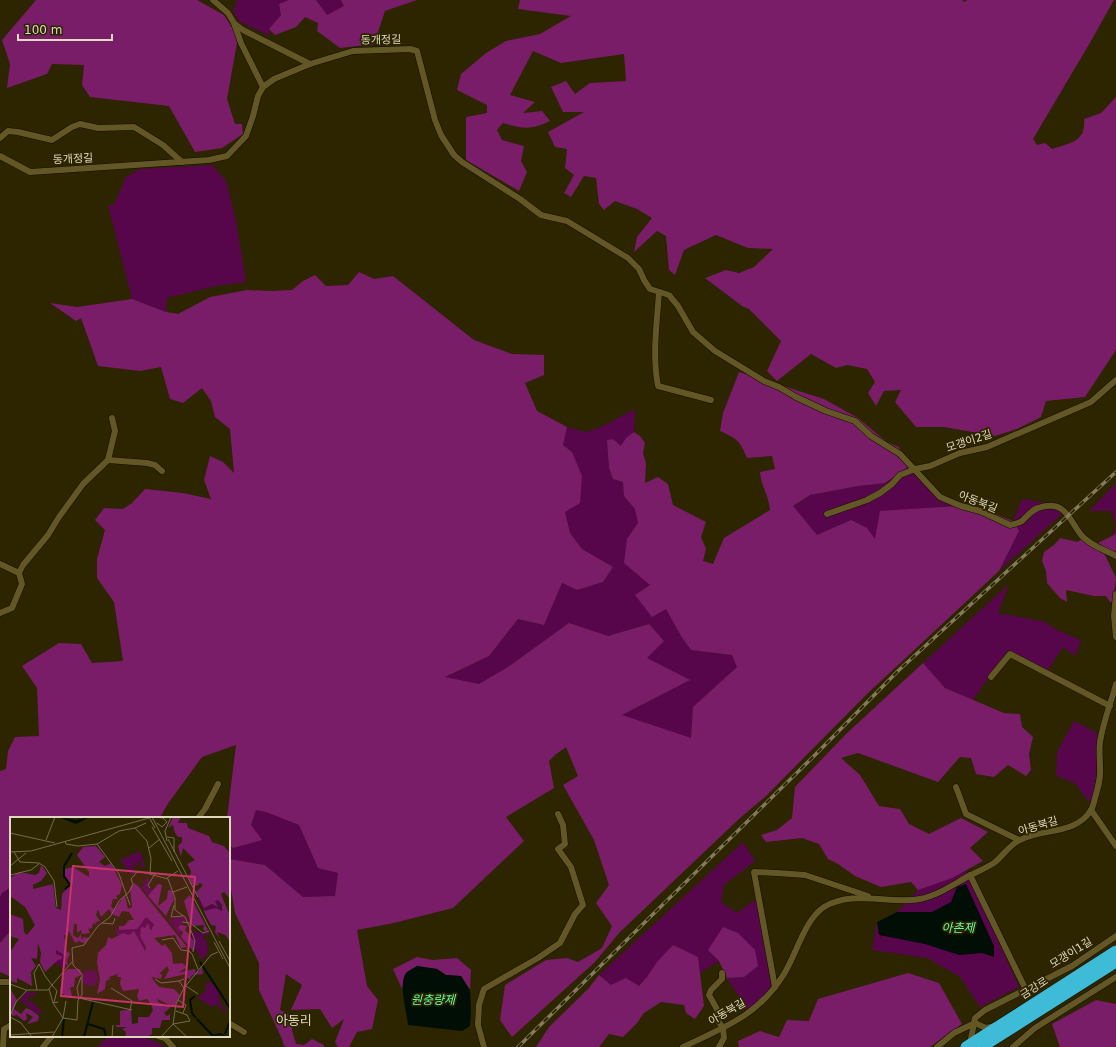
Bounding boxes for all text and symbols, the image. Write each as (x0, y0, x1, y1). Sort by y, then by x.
scale bar (18, 16, 112, 42)
text: 100 m (24, 23, 62, 37)
street label: 동개정길 (361, 33, 401, 47)
street label: 동개정길 (52, 151, 94, 167)
street label: 모갱이2길 (944, 427, 994, 455)
street label: 아동북길 (957, 489, 999, 515)
street label: 아동북길 (1017, 814, 1059, 838)
inset map (10, 817, 230, 1037)
water label: 아촌제 (941, 921, 977, 935)
street label: 모갱이1길 (1047, 935, 1095, 971)
street label: 금강로 (1018, 974, 1050, 1002)
water label: 원충량제 (411, 993, 457, 1007)
street label: 아동북길 (706, 996, 748, 1028)
district label: 아동리 (276, 1013, 312, 1028)

